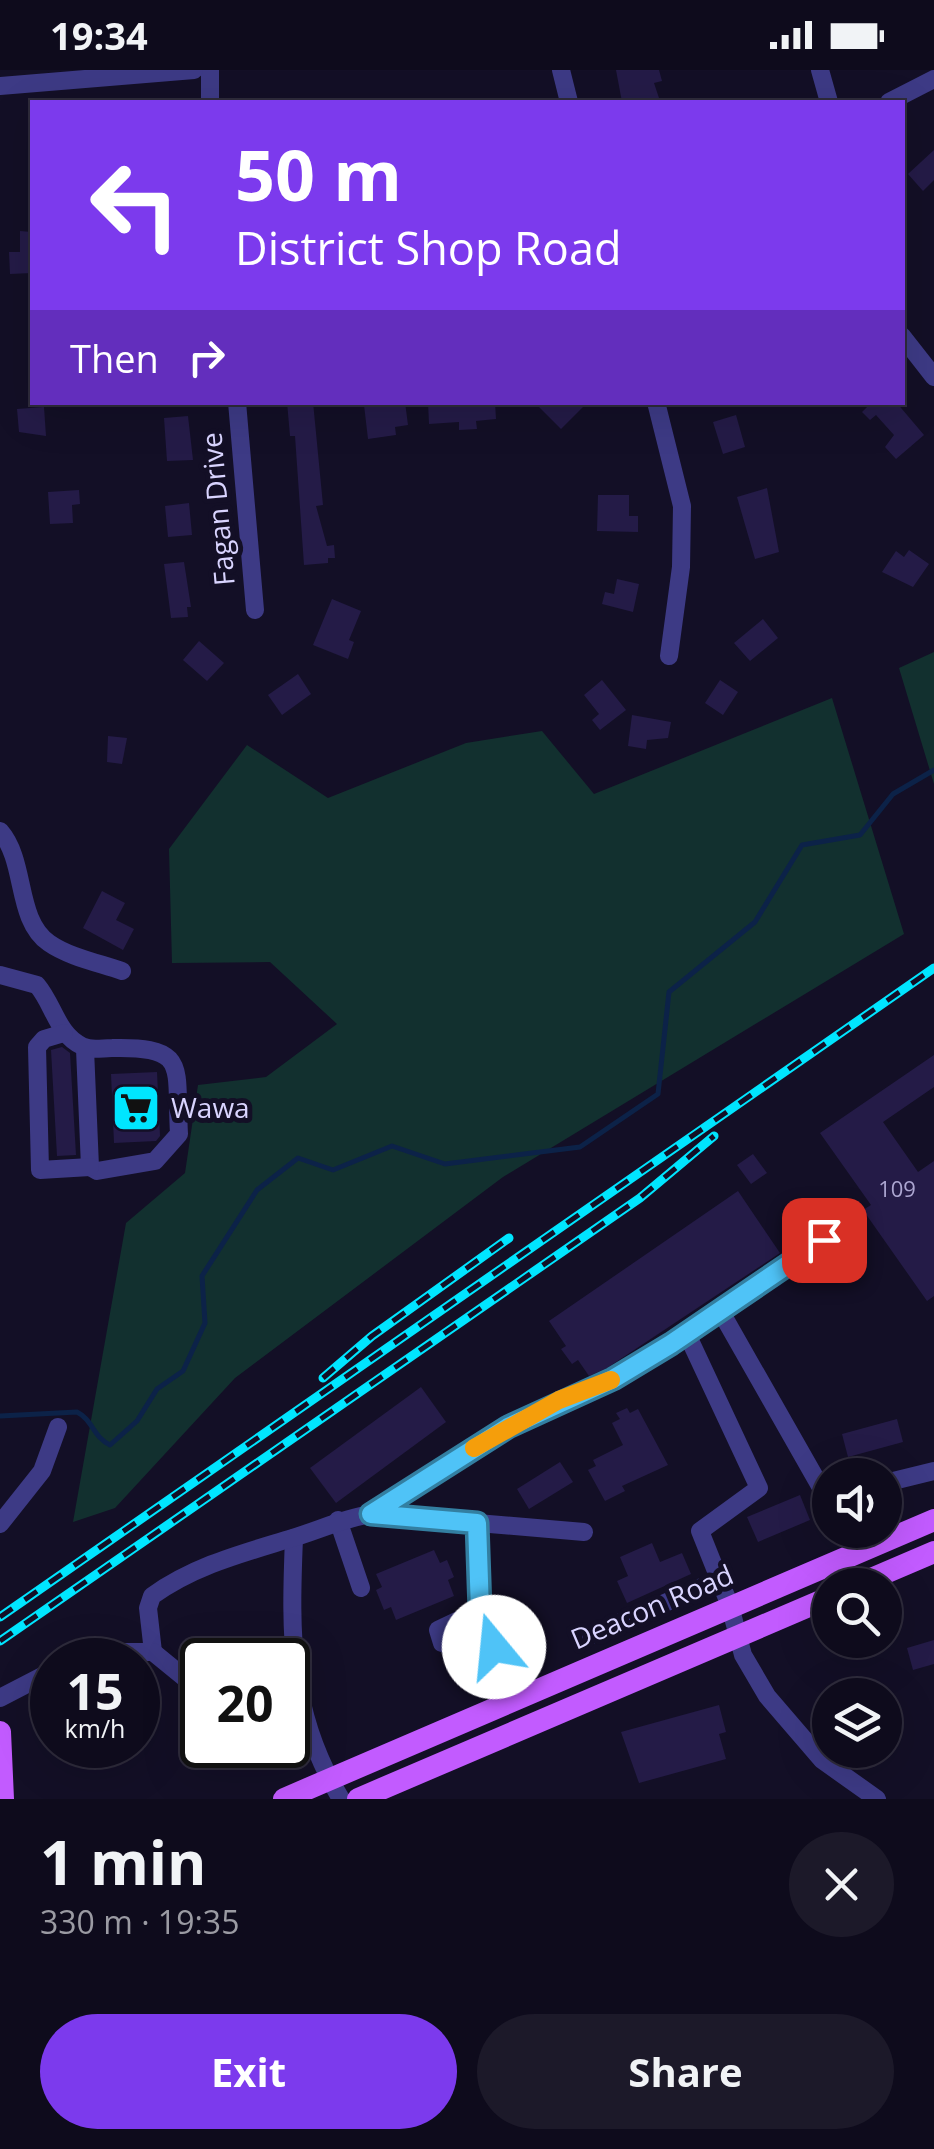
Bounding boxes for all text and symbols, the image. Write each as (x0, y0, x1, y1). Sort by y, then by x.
text: 19:34 (50, 9, 148, 61)
text: 50 m (235, 126, 402, 222)
icon: left (70, 140, 200, 270)
text: District Shop Road (235, 217, 621, 278)
icon: right (179, 330, 234, 385)
text: Then (70, 332, 159, 384)
street label: Fagan Drive (191, 431, 243, 587)
supermarket icon: Wawa (110, 1082, 162, 1134)
place label: Wawa (171, 1088, 250, 1126)
house number: 109 (878, 1173, 916, 1203)
pin (782, 1198, 867, 1283)
icon: arrive (797, 1213, 852, 1268)
map controls (812, 1458, 902, 1768)
button: sound (812, 1458, 902, 1548)
street label: Deacon Road (565, 1555, 739, 1657)
button: search (812, 1568, 902, 1658)
position arrow (442, 1595, 546, 1699)
speed limit sign: 20 (180, 1638, 310, 1768)
text: 15 (66, 1657, 124, 1725)
button: layers (812, 1678, 902, 1768)
text: km/h (65, 1711, 125, 1745)
text: 1 min (40, 1821, 207, 1903)
button: close (789, 1832, 894, 1937)
text: 330 m · 19:35 (40, 1900, 239, 1943)
button: Exit (40, 2014, 457, 2129)
button: Share (477, 2014, 894, 2129)

